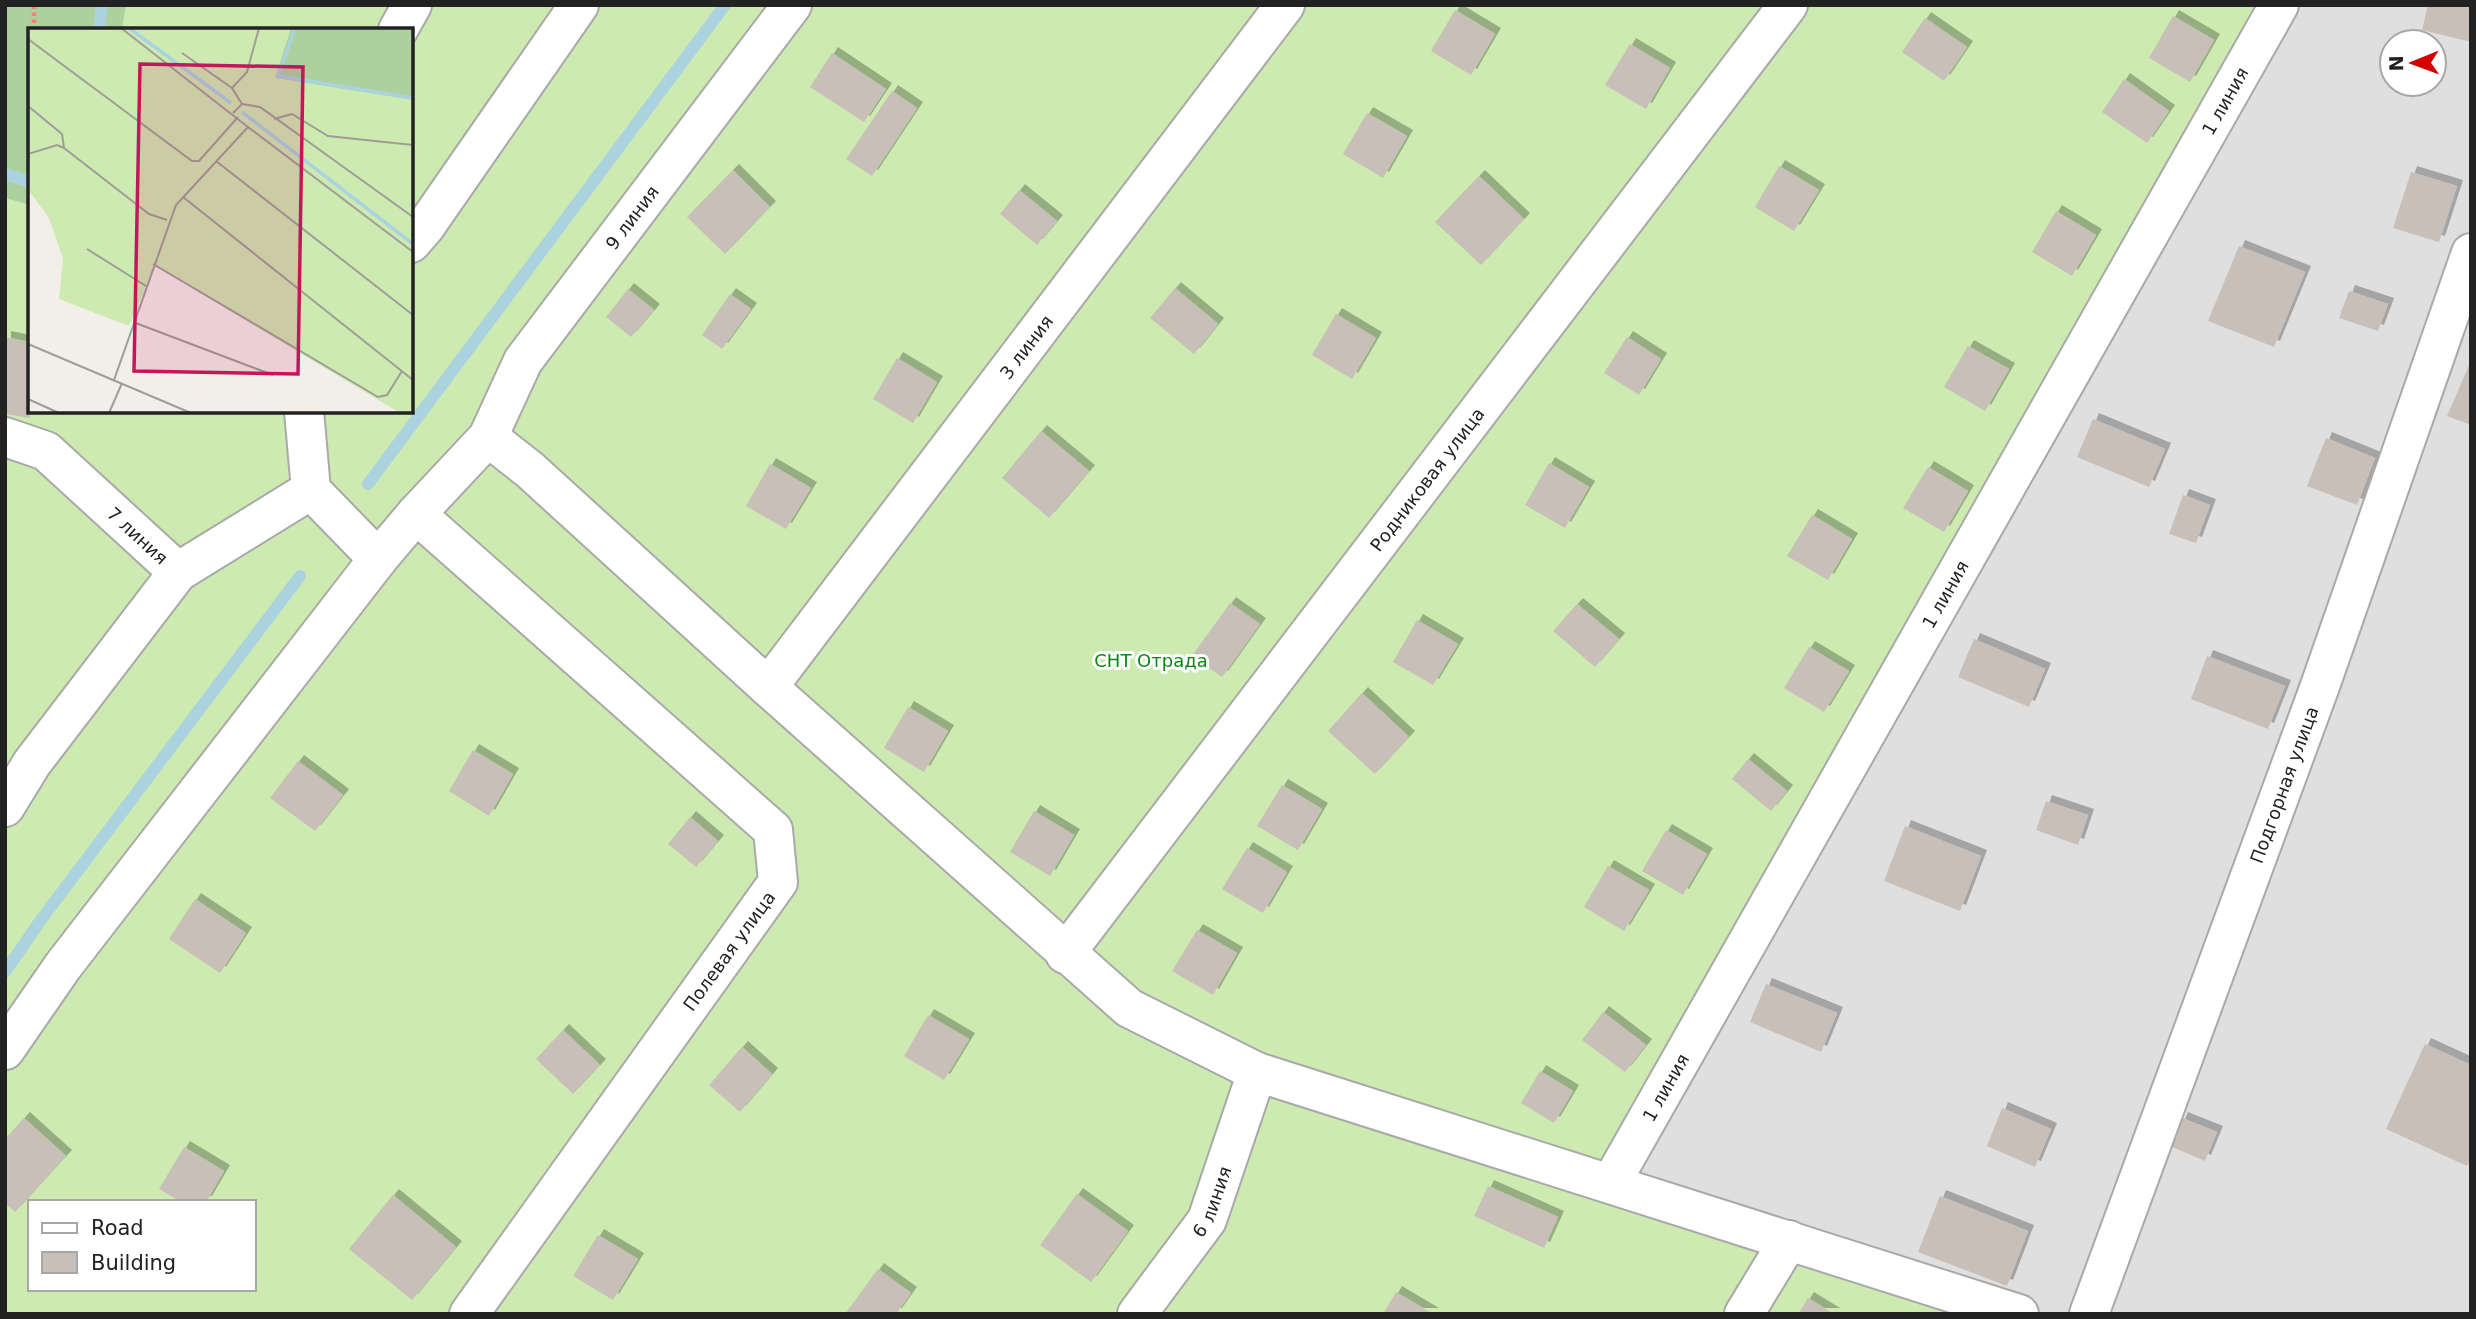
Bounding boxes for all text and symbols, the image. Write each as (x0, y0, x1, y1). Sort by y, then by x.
inset map (28, 28, 413, 413)
north arrow (2378, 28, 2448, 98)
text: N (2385, 55, 2407, 71)
street label: 1 линия (2197, 63, 2252, 139)
street label: 9 линия (601, 181, 663, 253)
street label: 3 линия (995, 311, 1057, 383)
street label: Родниковая улица (1365, 403, 1488, 555)
street label: 7 линия (103, 502, 173, 568)
street label: 1 линия (1917, 556, 1973, 632)
park label: СНТ Отрада (1094, 650, 1208, 671)
street label: Подгорная улица (2245, 703, 2322, 866)
street label: Полевая улица (679, 887, 779, 1015)
street label: 1 линия (1638, 1050, 1693, 1125)
street label: 6 линия (1187, 1163, 1235, 1241)
legend (28, 1200, 256, 1291)
text: Road (91, 1216, 144, 1240)
text: Building (91, 1251, 176, 1275)

